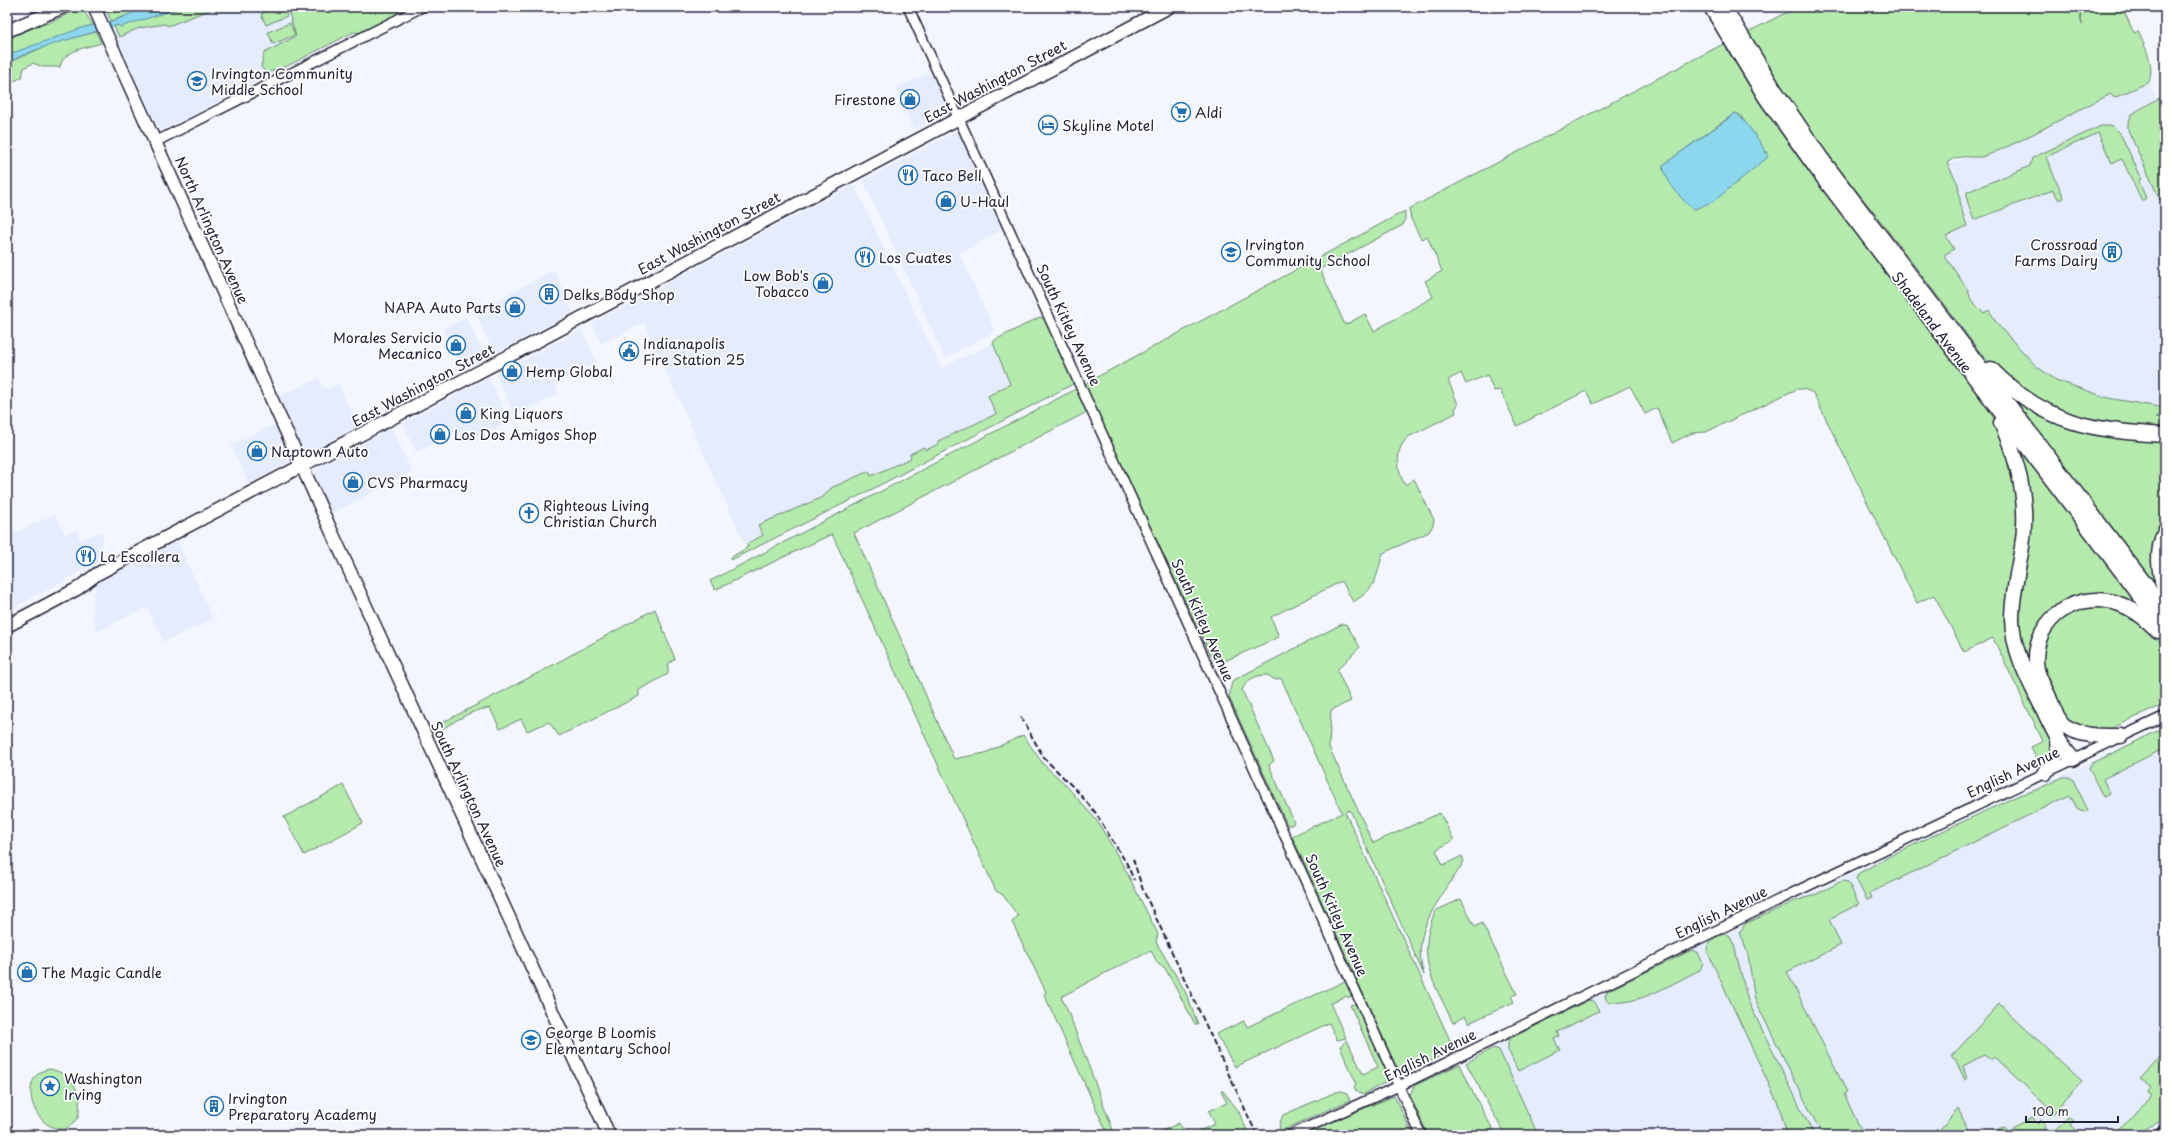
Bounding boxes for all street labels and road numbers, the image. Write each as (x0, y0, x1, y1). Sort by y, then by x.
street label: East Washington Street (920, 34, 1070, 128)
street label: North Arlington Avenue (170, 153, 254, 307)
street label: East Washington Street (634, 186, 784, 280)
street label: South Kitley Avenue (1032, 261, 1107, 390)
street label: Shadeland Avenue (1887, 267, 1977, 377)
street label: East Washington Street (348, 338, 498, 432)
street label: South Kitley Avenue (1166, 555, 1240, 685)
street label: South Arlington Avenue (426, 718, 512, 871)
street label: English Avenue (1963, 741, 2063, 803)
street label: South Kitley Avenue (1300, 850, 1374, 980)
street label: English Avenue (1671, 880, 1771, 943)
street label: English Avenue (1380, 1023, 1480, 1086)

